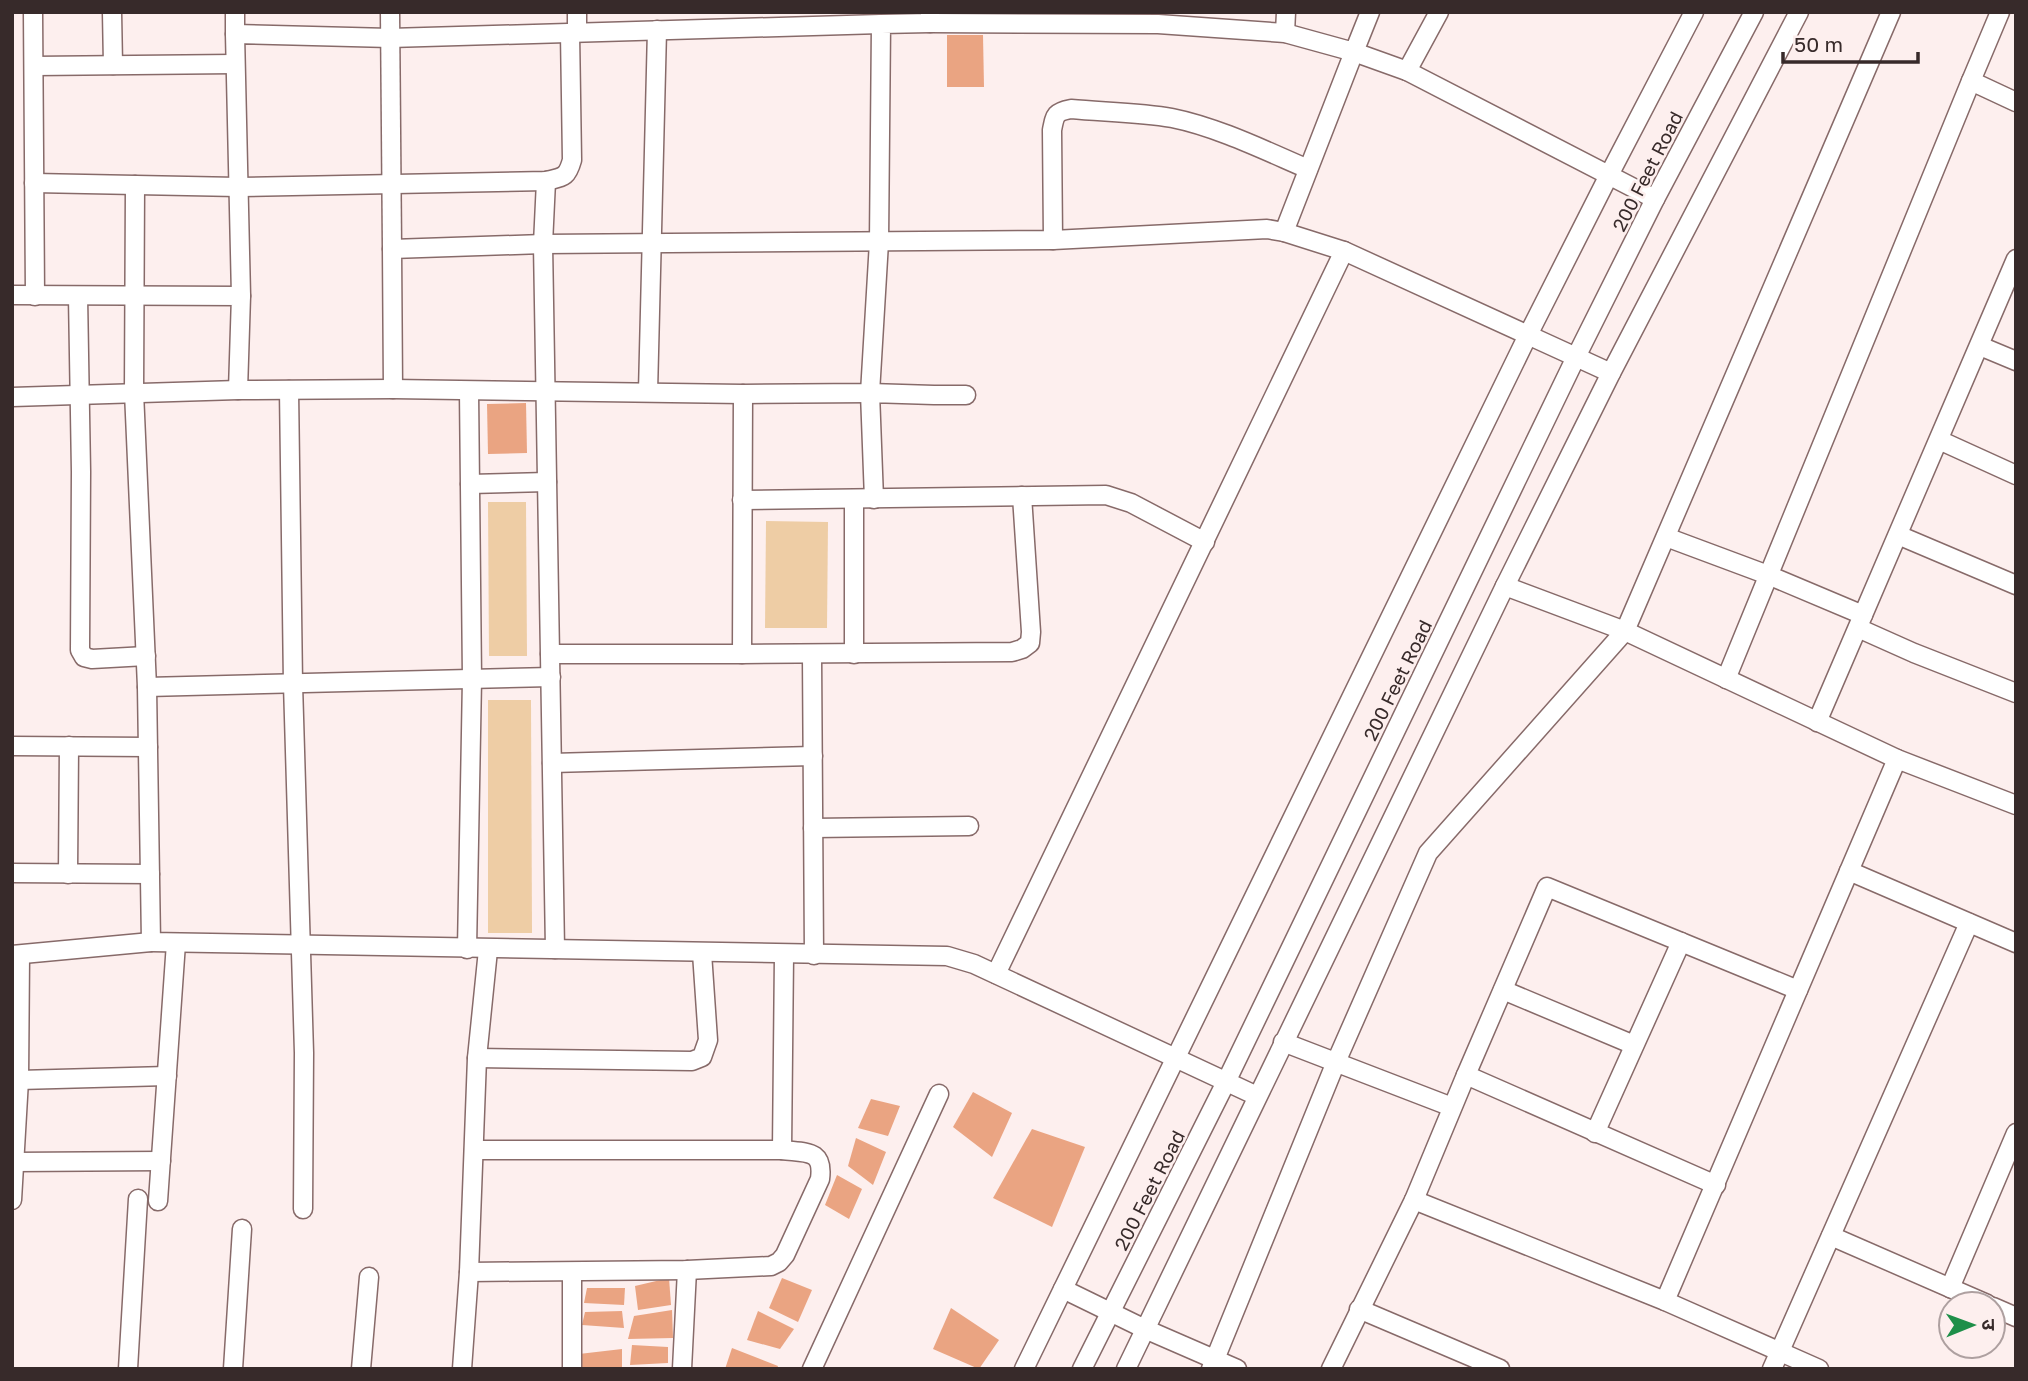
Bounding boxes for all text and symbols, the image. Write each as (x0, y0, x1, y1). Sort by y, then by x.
scale bar (1783, 21, 1918, 65)
text: 50 m (1794, 31, 1843, 57)
street label: 200 Feet Road (1607, 107, 1687, 235)
street label: 200 Feet Road (1358, 616, 1436, 744)
street label: 200 Feet Road (1109, 1126, 1189, 1254)
north arrow (1937, 1290, 2007, 1360)
text: उ (1978, 1319, 2001, 1331)

